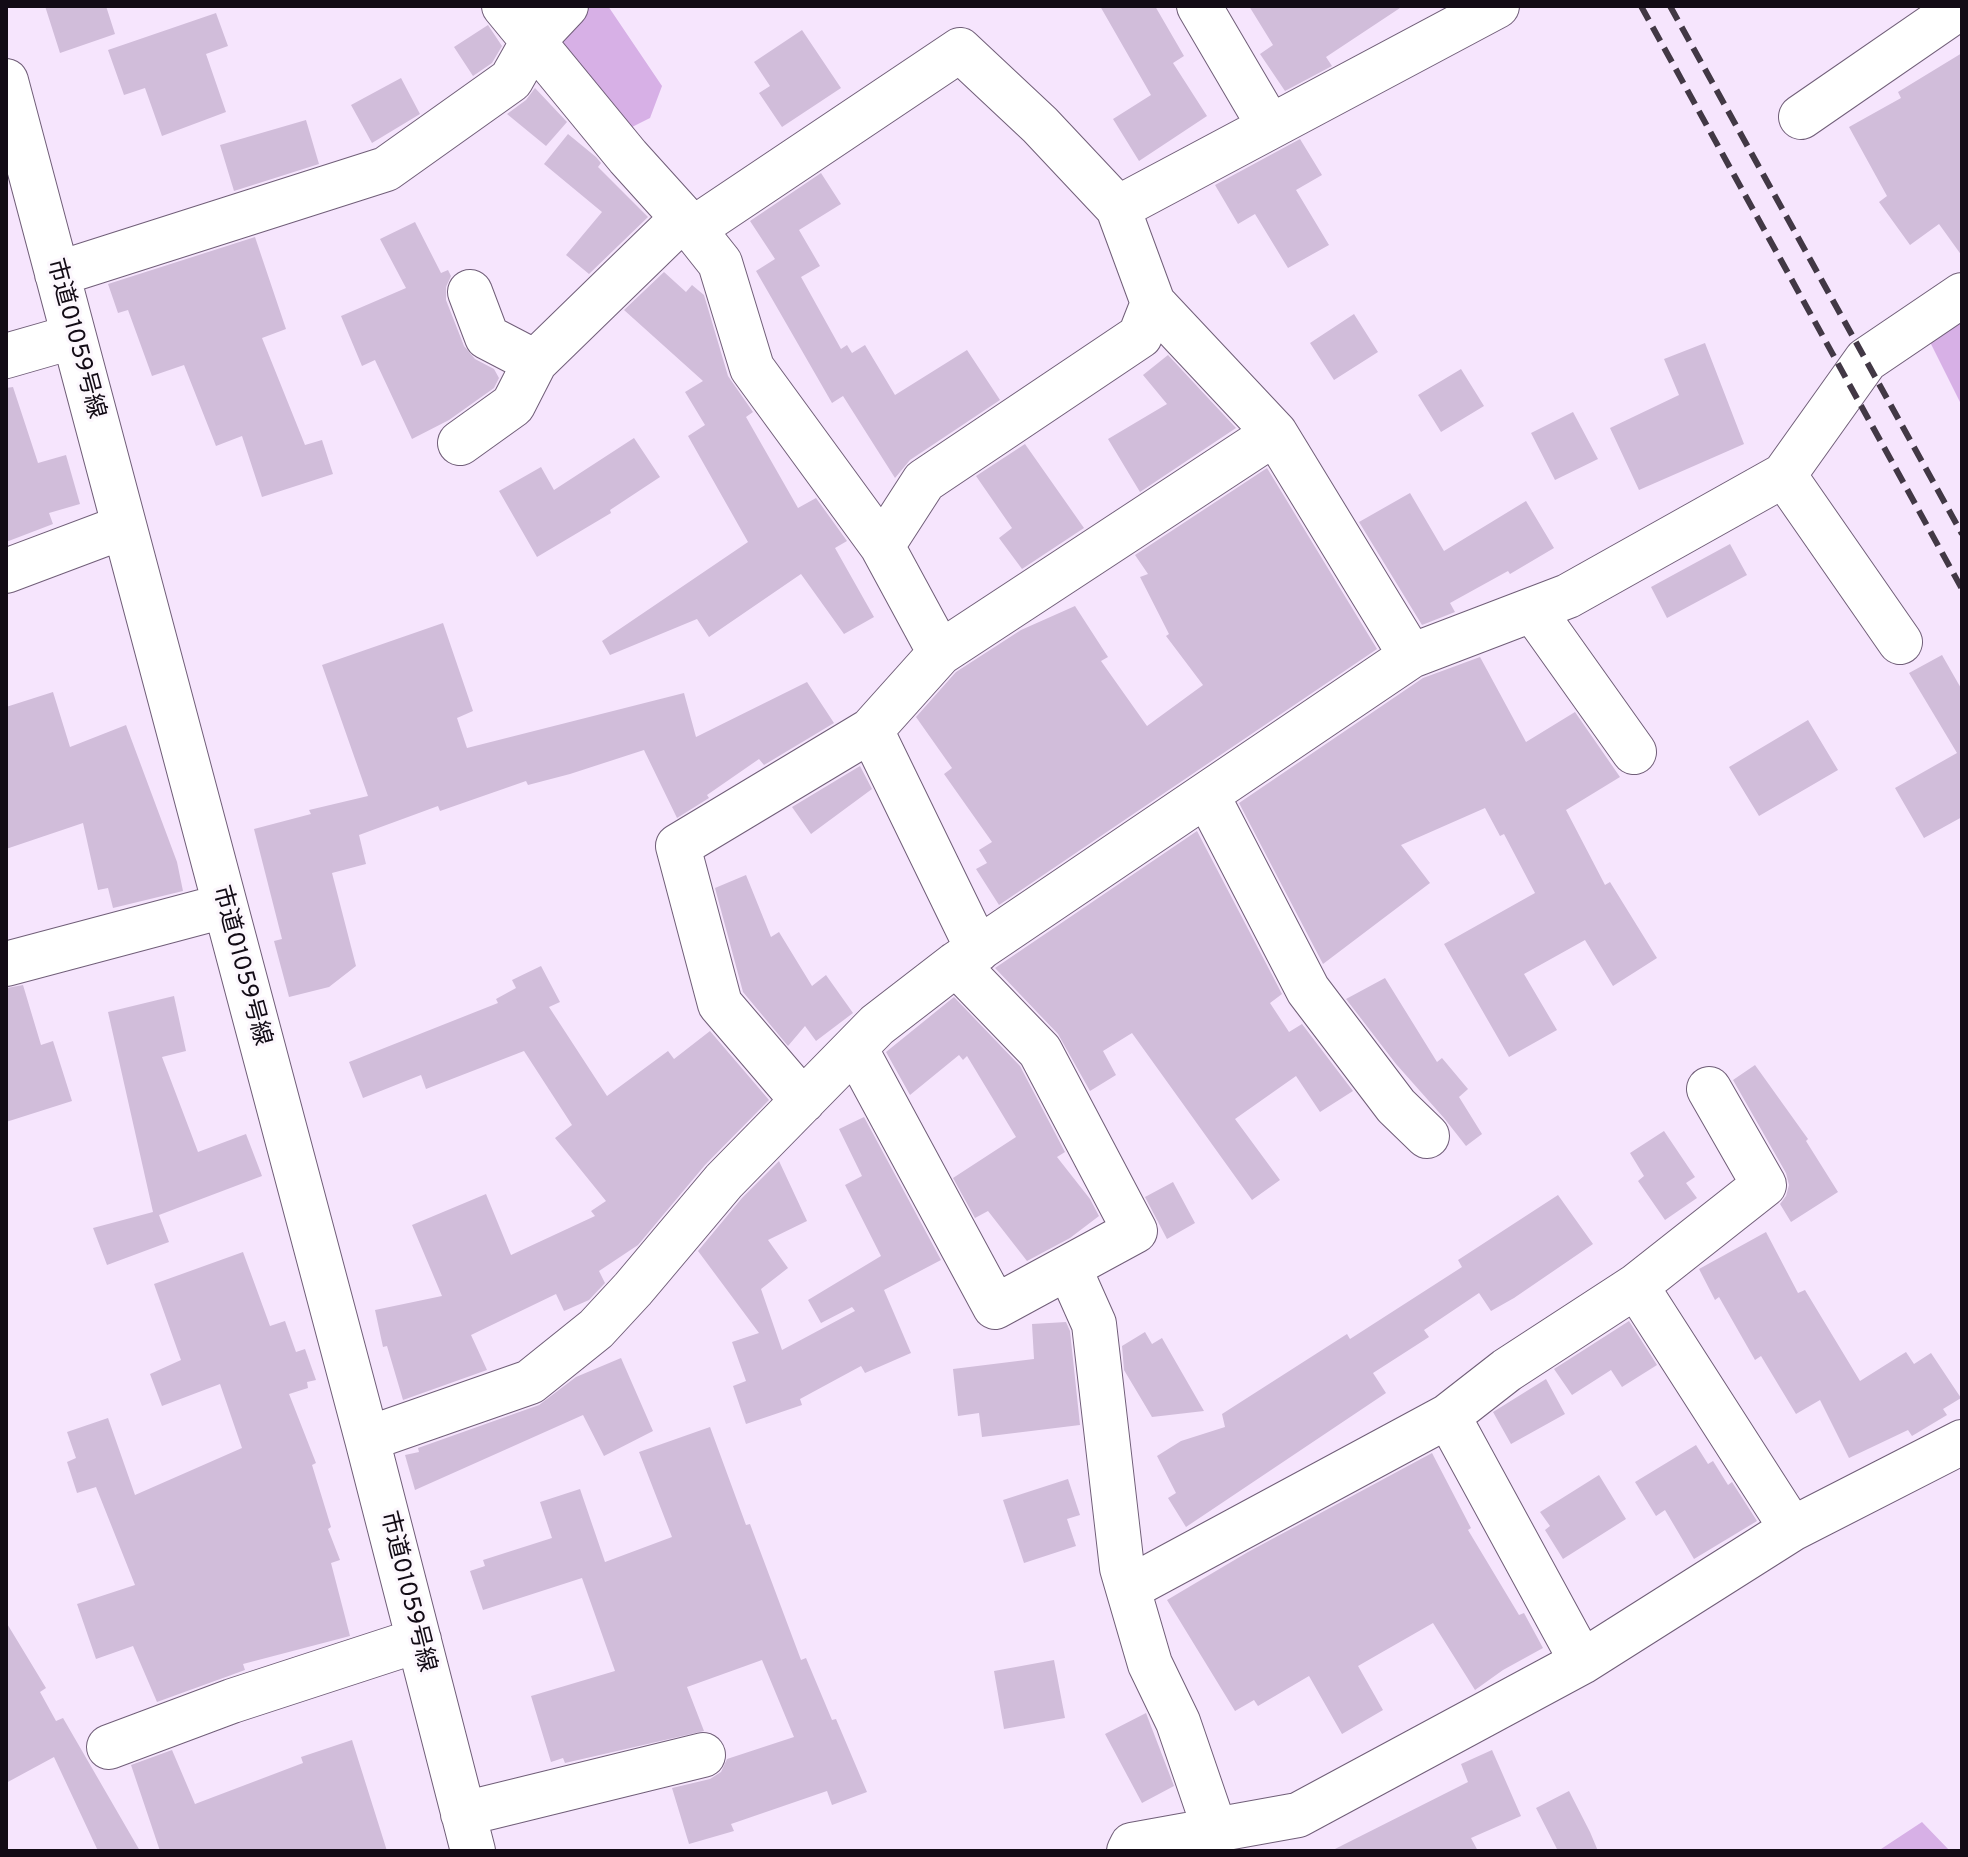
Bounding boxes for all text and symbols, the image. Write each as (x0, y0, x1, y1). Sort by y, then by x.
street label: 市道01059号線 (39, 256, 109, 422)
street label: 市道01059号線 (205, 883, 275, 1049)
street label: 市道01059号線 (372, 1509, 440, 1675)

